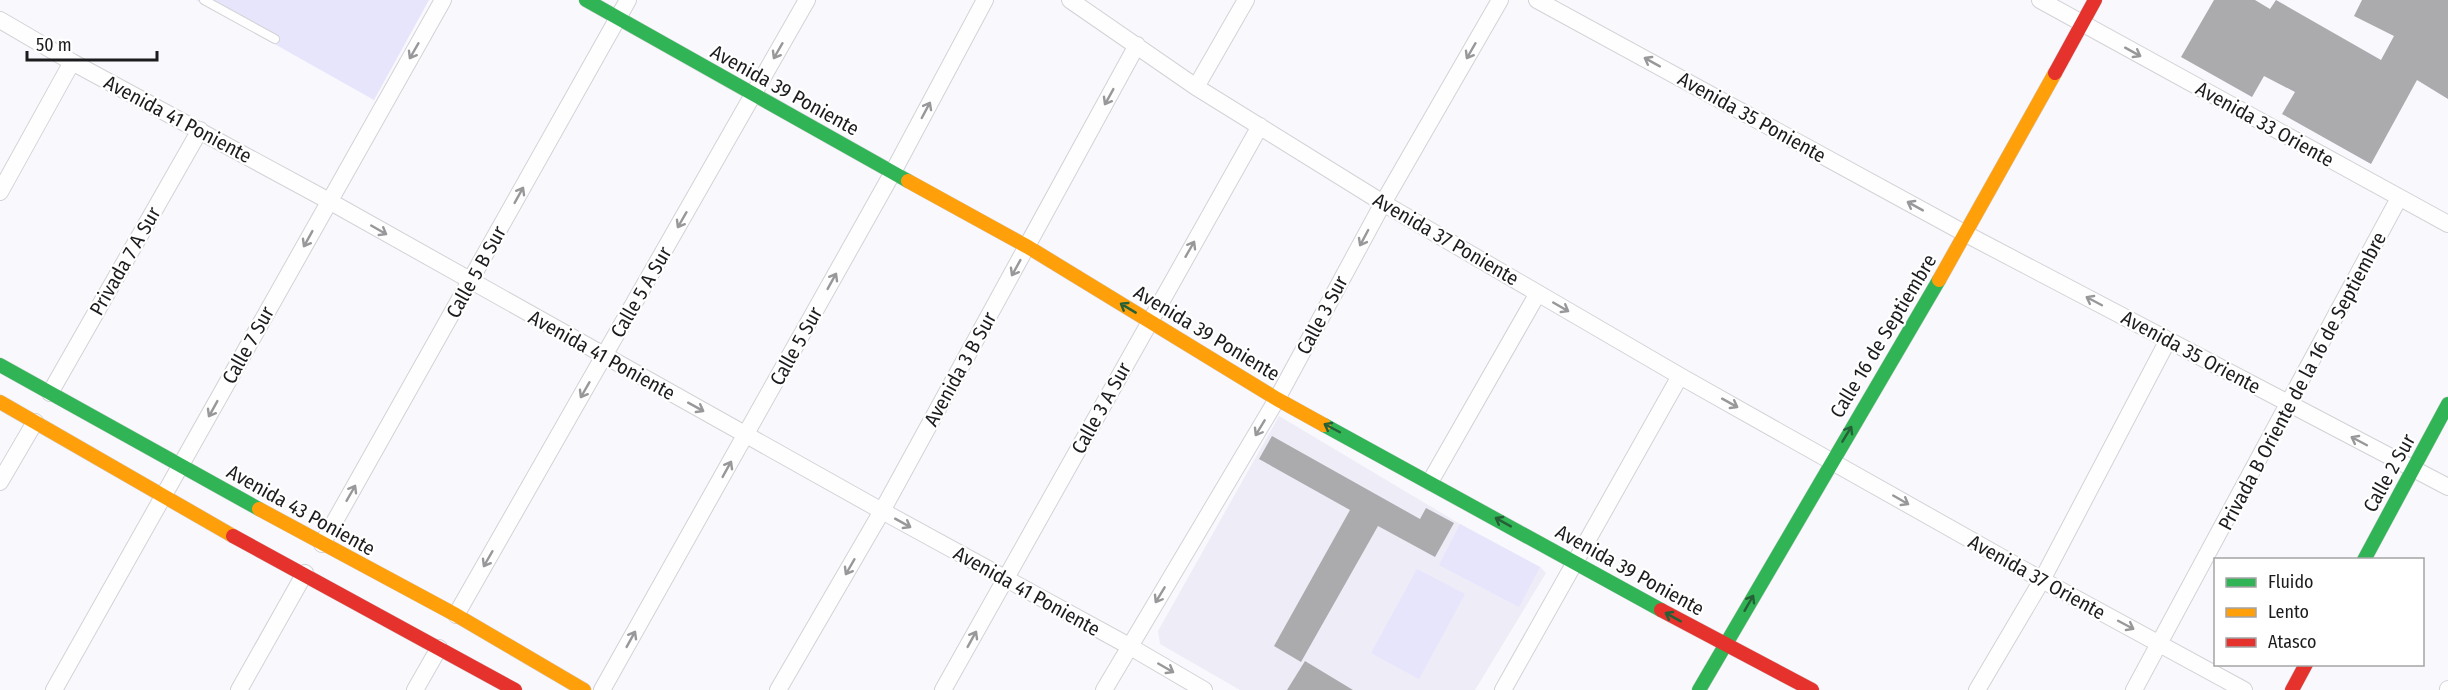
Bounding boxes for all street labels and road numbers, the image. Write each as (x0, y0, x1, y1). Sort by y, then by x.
street label: Avenida 39 Poniente (707, 39, 863, 141)
street label: Avenida 35 Poniente (1674, 66, 1830, 168)
street label: Avenida 41 Poniente (100, 70, 256, 168)
street label: Avenida 33 Oriente (2192, 76, 2338, 172)
street label: Avenida 37 Poniente (1369, 188, 1523, 290)
street label: Privada 7 A Sur (84, 203, 166, 319)
street label: Calle 5 B Sur (441, 222, 511, 322)
street label: Privada B Oriente de la 16 de Septiembre (2213, 228, 2391, 534)
street label: Calle 5 A Sur (605, 242, 677, 342)
street label: Calle 16 de Septiembre (1825, 250, 1941, 422)
street label: Calle 3 Sur (1291, 272, 1353, 358)
street label: Avenida 39 Poniente (1130, 280, 1284, 386)
street label: Calle 7 Sur (217, 302, 279, 388)
street label: Calle 5 Sur (765, 303, 827, 389)
street label: Avenida 41 Poniente (525, 305, 679, 405)
street label: Avenida 35 Oriente (2117, 305, 2265, 399)
street label: Avenida 3 B Sur (919, 308, 1001, 430)
street label: Calle 3 A Sur (1066, 358, 1136, 458)
street label: Calle 2 Sur (2358, 430, 2420, 516)
street label: Avenida 43 Poniente (223, 459, 379, 561)
street label: Avenida 39 Poniente (1552, 519, 1708, 621)
street label: Avenida 37 Oriente (1964, 529, 2110, 625)
street label: Avenida 41 Poniente (950, 541, 1104, 641)

